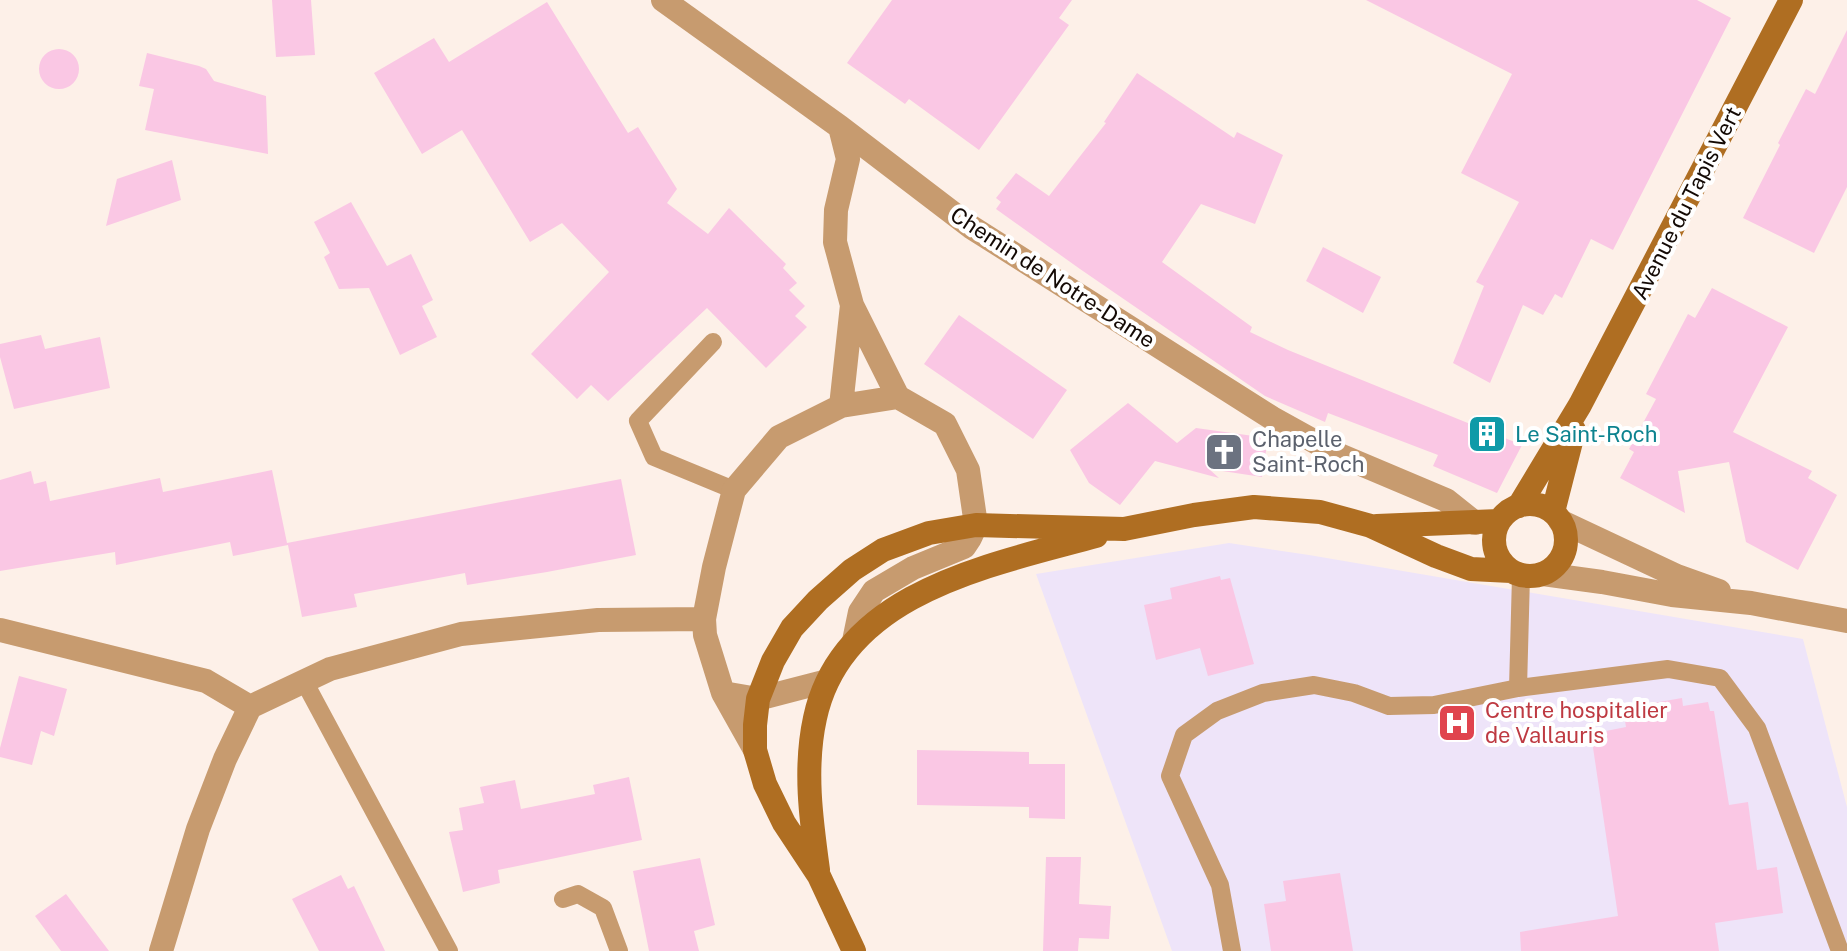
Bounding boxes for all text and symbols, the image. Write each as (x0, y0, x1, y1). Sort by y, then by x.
street label: Avenue du Tapis Vert (1626, 102, 1746, 304)
street label: Chemin de Notre-Dame (946, 201, 1160, 353)
building icon: Le Saint-Roch (1466, 413, 1508, 455)
place label: Le Saint-Roch (1515, 421, 1657, 447)
place label: Chapelle Saint-Roch (1252, 426, 1364, 477)
church icon: Chapelle Saint-Roch (1203, 431, 1245, 473)
place label: Centre hospitalier de Vallauris (1485, 697, 1668, 748)
hospital icon: Centre hospitalier de Vallauris (1436, 702, 1478, 744)

